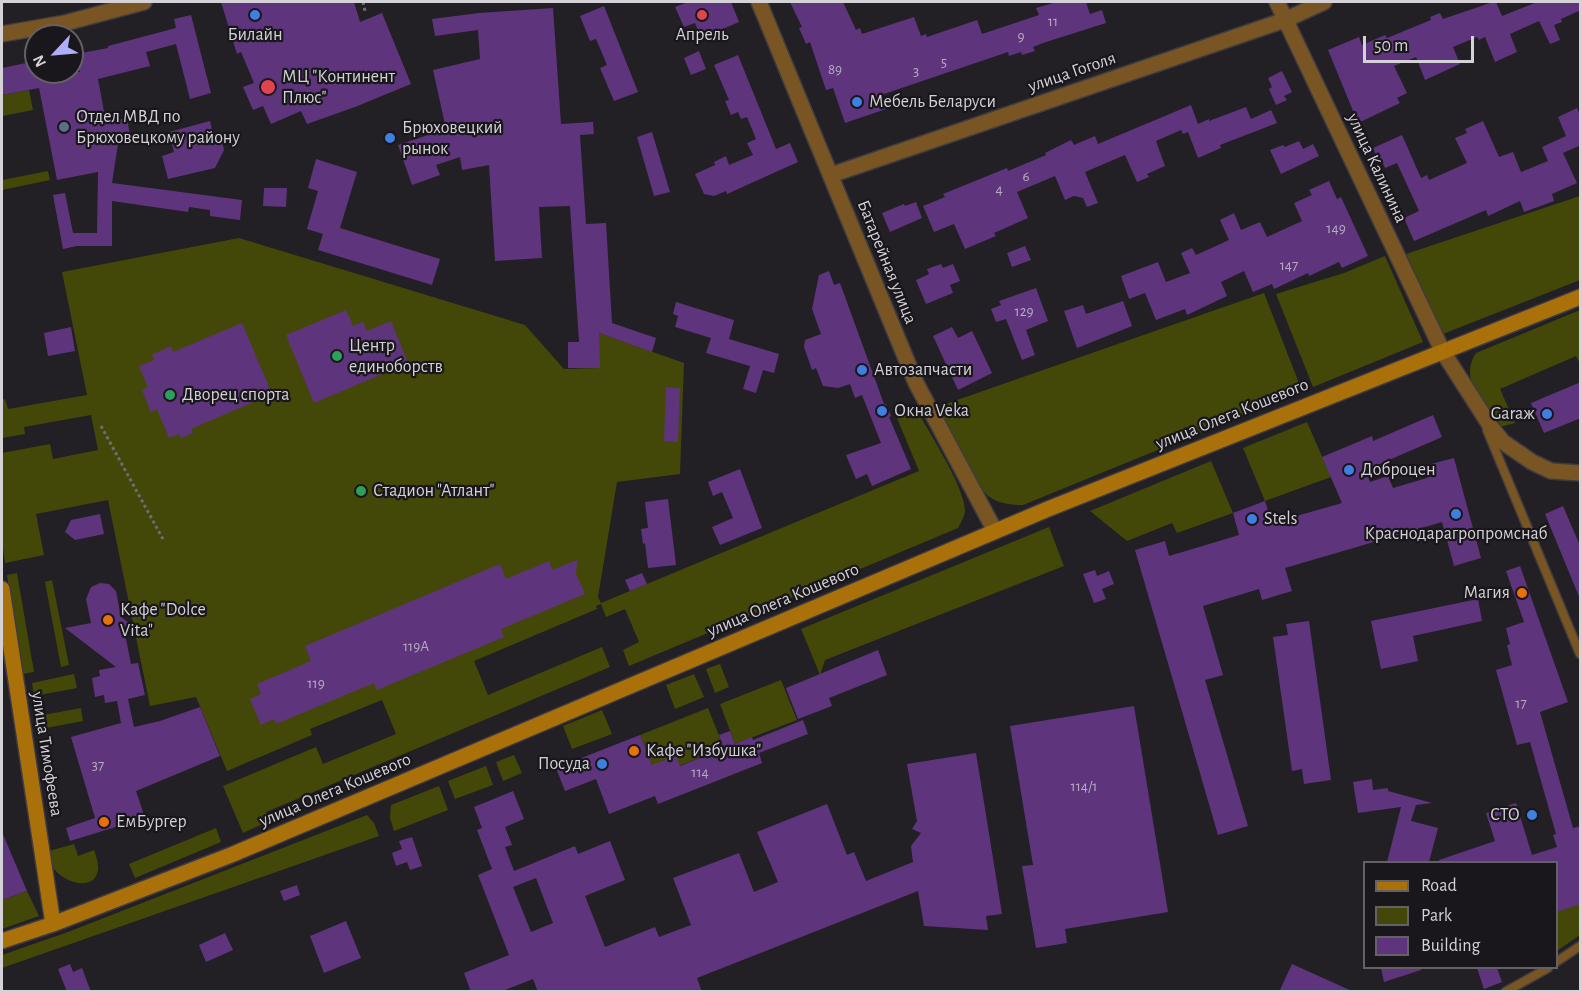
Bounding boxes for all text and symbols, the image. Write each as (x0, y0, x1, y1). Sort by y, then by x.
marker: Билайн (248, 8, 262, 22)
marker: Апрель (695, 8, 709, 22)
house number: 11 (1048, 12, 1058, 30)
north arrow (24, 24, 84, 84)
place label: Билайн (227, 24, 283, 46)
place label: Апрель (675, 24, 729, 46)
scale bar (1366, 24, 1477, 62)
house number: 9 (1017, 27, 1025, 45)
text: 50 m (1374, 37, 1408, 55)
street label: улица Гоголя (1025, 47, 1119, 97)
text: N (30, 53, 49, 70)
house number: 5 (941, 53, 947, 71)
house number: 89 (828, 60, 842, 78)
house number: 3 (913, 62, 919, 80)
place label: МЦ "Континент Плюс" (282, 66, 395, 109)
marker: МЦ "Континент Плюс" (259, 78, 277, 96)
place label: Мебель Беларуси (869, 91, 996, 113)
marker: Мебель Беларуси (850, 95, 864, 109)
place label: Отдел МВД по Брюховецкому району (76, 106, 240, 148)
street label: улица Калинина (1342, 110, 1412, 226)
place label: Брюховецкий рынок (402, 117, 503, 160)
marker: Отдел МВД по Брюховецкому району (57, 120, 71, 134)
marker: Брюховецкий рынок (383, 131, 397, 145)
house number: 6 (1022, 167, 1030, 185)
house number: 4 (995, 180, 1003, 198)
street label: Батарейная улица (852, 197, 922, 327)
house number: 149 (1326, 219, 1346, 237)
house number: 147 (1280, 256, 1298, 274)
house number: 129 (1014, 302, 1034, 320)
place label: Центр единоборств (349, 335, 443, 378)
marker: Центр единоборств (330, 349, 344, 363)
place label: Автозапчасти (874, 359, 972, 381)
marker: Автозапчасти (855, 363, 869, 377)
street label: улица Олега Кошевого (1152, 373, 1312, 455)
place label: Дворец спорта (182, 384, 290, 406)
marker: Дворец спорта (163, 388, 177, 402)
place label: Окна Veka (894, 400, 969, 422)
place label: Garaж (1491, 403, 1535, 425)
marker: Окна Veka (875, 404, 889, 418)
marker: Garaж (1540, 407, 1554, 421)
place label: Доброцен (1361, 459, 1436, 481)
marker: Доброцен (1342, 463, 1356, 477)
place label: Стадион "Атлант" (373, 480, 494, 502)
marker: Стадион "Атлант" (354, 484, 368, 498)
marker: Краснодарагропромснаб (1449, 507, 1463, 521)
place label: Stels (1264, 508, 1297, 530)
marker: Stels (1245, 512, 1259, 526)
place label: Краснодарагропромснаб (1364, 523, 1548, 545)
street label: улица Олега Кошевого (704, 558, 862, 642)
place label: Магия (1463, 582, 1510, 604)
marker: Магия (1515, 586, 1529, 600)
place label: Кафе "Dolce Vita" (120, 599, 206, 642)
marker: Кафе "Dolce Vita" (101, 613, 115, 627)
house number: 119А (403, 637, 429, 655)
house number: 119 (307, 674, 325, 692)
street label: улица Тимофеева (26, 690, 68, 818)
house number: 17 (1515, 694, 1527, 712)
place label: Кафе "Избушка" (646, 740, 761, 762)
marker: Кафе "Избушка" (627, 744, 641, 758)
street label: улица Олега Кошевого (256, 748, 414, 832)
place label: Посуда (538, 753, 590, 775)
house number: 37 (92, 756, 104, 774)
marker: Посуда (595, 757, 609, 771)
house number: 114 (691, 763, 709, 781)
house number: 114/1 (1071, 777, 1097, 795)
place label: СТО (1490, 804, 1520, 826)
marker: СТО (1525, 808, 1539, 822)
place label: ЕмБургер (116, 811, 187, 833)
marker: ЕмБургер (97, 815, 111, 829)
legend (1363, 861, 1558, 969)
text: Road (1421, 877, 1457, 895)
text: Park (1421, 907, 1452, 925)
text: Building (1421, 937, 1480, 955)

